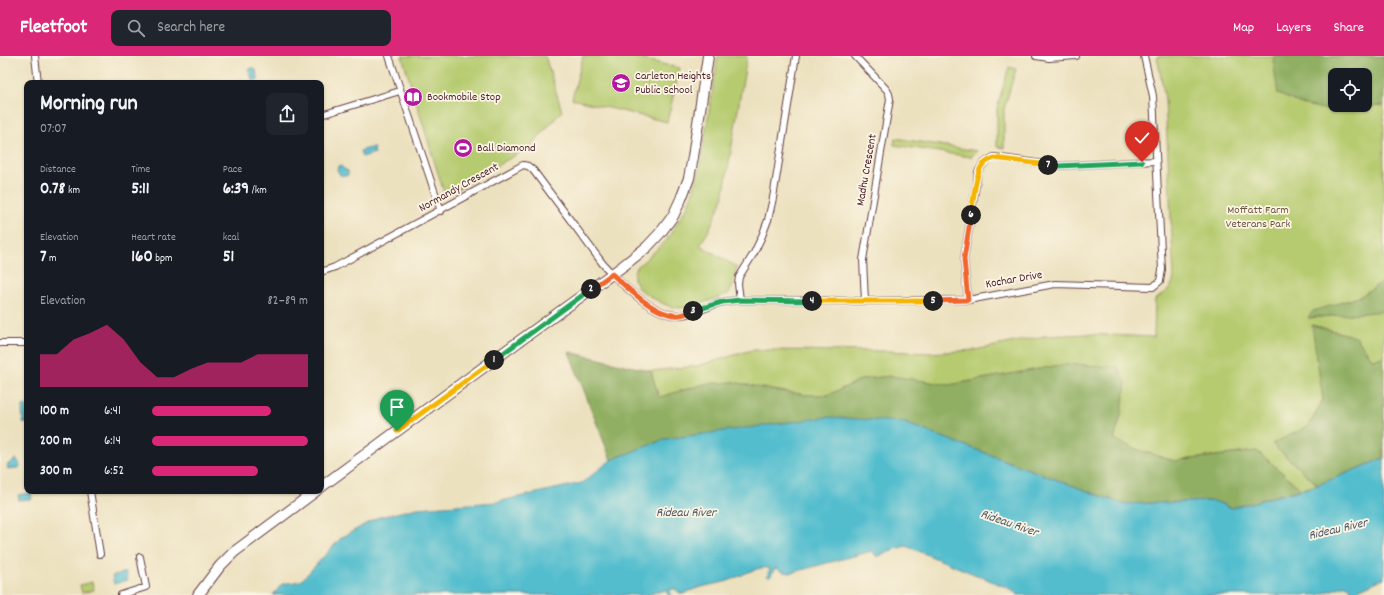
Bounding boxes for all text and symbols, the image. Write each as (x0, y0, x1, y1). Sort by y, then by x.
search box (111, 10, 391, 46)
text: Fleetfoot (20, 15, 87, 42)
icon: search (125, 17, 147, 39)
text: Search here (157, 17, 225, 39)
text: Map (1233, 18, 1254, 38)
text: Layers (1276, 18, 1311, 38)
text: Share (1333, 18, 1364, 38)
place label: Carleton Heights Public School (635, 68, 711, 99)
map controls (1328, 68, 1372, 112)
button: locate (1328, 68, 1372, 112)
school or university icon: Carleton Heights Public School (610, 72, 632, 94)
library icon: Bookmobile Stop (402, 86, 424, 108)
text: Morning run (40, 89, 138, 120)
place label: Bookmobile Stop (427, 89, 501, 106)
button: share (266, 93, 308, 135)
text: 07:07 (40, 120, 66, 139)
pin (1125, 121, 1159, 162)
icon: check (1131, 127, 1153, 149)
street label: Madhu Crescent (852, 132, 882, 207)
sports icon: Ball Diamond (452, 137, 474, 159)
place label: Ball Diamond (477, 140, 536, 157)
pin: 7 (1038, 155, 1058, 175)
text: 7 (1046, 157, 1050, 173)
street label: Normandy Crescent (416, 159, 503, 217)
text: Distance (40, 162, 76, 178)
text: Time (131, 162, 150, 178)
text: Pace (223, 162, 242, 178)
text: 0.78 (40, 178, 65, 202)
text: 5:11 (131, 178, 149, 202)
text: 6:39 (223, 178, 249, 202)
text: km (65, 183, 80, 199)
text: /km (249, 183, 267, 199)
park label: Moffatt Farm Veterans Park (1226, 202, 1290, 233)
pin: 6 (961, 205, 981, 225)
text: 6 (968, 207, 974, 223)
text: Elevation (40, 230, 78, 246)
text: Heart rate (131, 230, 176, 246)
text: kcal (223, 230, 239, 246)
text: 7 (40, 246, 47, 270)
text: 160 (131, 246, 153, 270)
text: 51 (223, 246, 234, 270)
text: m (47, 251, 57, 267)
text: bpm (153, 251, 173, 267)
street label: Kochar Drive (984, 267, 1044, 293)
pin: 2 (581, 279, 601, 299)
text: 2 (589, 281, 593, 297)
pin: 4 (802, 291, 822, 311)
pin: 5 (923, 291, 943, 311)
text: Elevation (40, 292, 85, 311)
text: 82–89 m (268, 292, 308, 311)
text: 4 (810, 293, 814, 309)
text: 5 (930, 293, 936, 309)
pin: 3 (683, 301, 703, 321)
text: 3 (691, 303, 695, 319)
pin: 1 (484, 350, 504, 370)
text: 1 (493, 352, 495, 368)
pin (380, 390, 414, 431)
icon: arrive (386, 396, 408, 418)
text: 100 m (40, 402, 69, 421)
text: 6:41 (104, 402, 121, 421)
text: 200 m (40, 432, 72, 451)
text: 6:14 (104, 432, 121, 451)
text: 300 m (40, 462, 72, 481)
text: 6:52 (104, 462, 124, 481)
water label: Rideau River (656, 504, 718, 523)
water label: Rideau River (978, 505, 1042, 543)
water label: Rideau River (1307, 514, 1371, 546)

